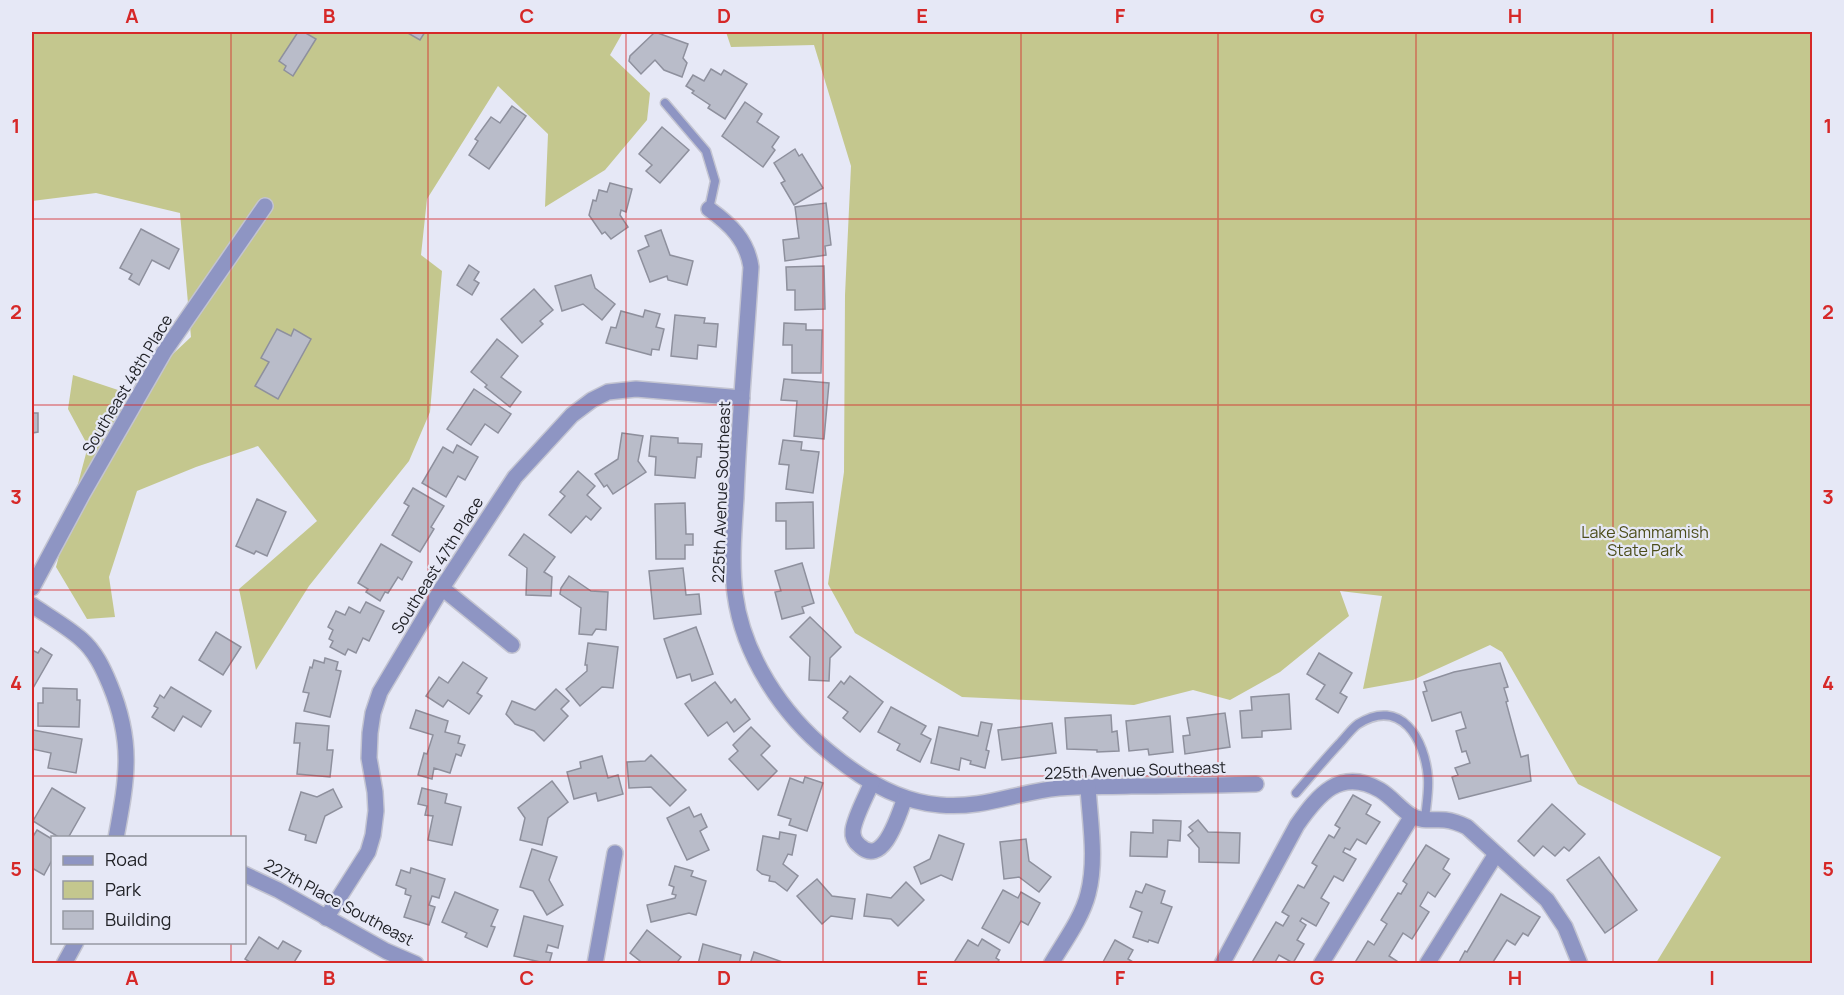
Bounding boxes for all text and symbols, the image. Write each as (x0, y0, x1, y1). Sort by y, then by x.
text: A (125, 2, 139, 29)
text: B (323, 2, 336, 29)
text: C (520, 2, 534, 29)
text: D (717, 2, 731, 29)
text: E (916, 2, 928, 29)
text: F (1115, 2, 1126, 29)
text: G (1310, 2, 1325, 29)
text: H (1508, 2, 1522, 29)
text: I (1709, 2, 1715, 29)
text: 1 (12, 112, 20, 139)
text: 1 (1824, 112, 1832, 139)
text: 2 (10, 298, 22, 325)
text: 2 (1822, 298, 1834, 325)
street label: Southeast 48th Place (77, 310, 177, 458)
street label: 225th Avenue Southeast (707, 401, 735, 583)
text: 3 (10, 483, 22, 510)
text: 3 (1822, 483, 1834, 510)
street label: Southeast 47th Place (386, 492, 488, 638)
park label: Lake Sammamish State Park (1581, 521, 1709, 561)
text: 4 (10, 669, 22, 696)
text: 4 (1822, 669, 1834, 696)
street label: 225th Avenue Southeast (1044, 756, 1226, 784)
legend (51, 836, 246, 944)
text: Road (105, 847, 148, 871)
street label: 227th Place Southeast (260, 853, 418, 951)
text: 5 (10, 855, 22, 882)
text: 5 (1822, 855, 1834, 882)
text: Park (105, 877, 142, 901)
text: Building (105, 907, 171, 931)
text: A (125, 964, 139, 991)
text: B (323, 964, 336, 991)
text: C (520, 964, 534, 991)
text: D (717, 964, 731, 991)
text: E (916, 964, 928, 991)
text: F (1115, 964, 1126, 991)
text: G (1310, 964, 1325, 991)
text: H (1508, 964, 1522, 991)
text: I (1709, 964, 1715, 991)

